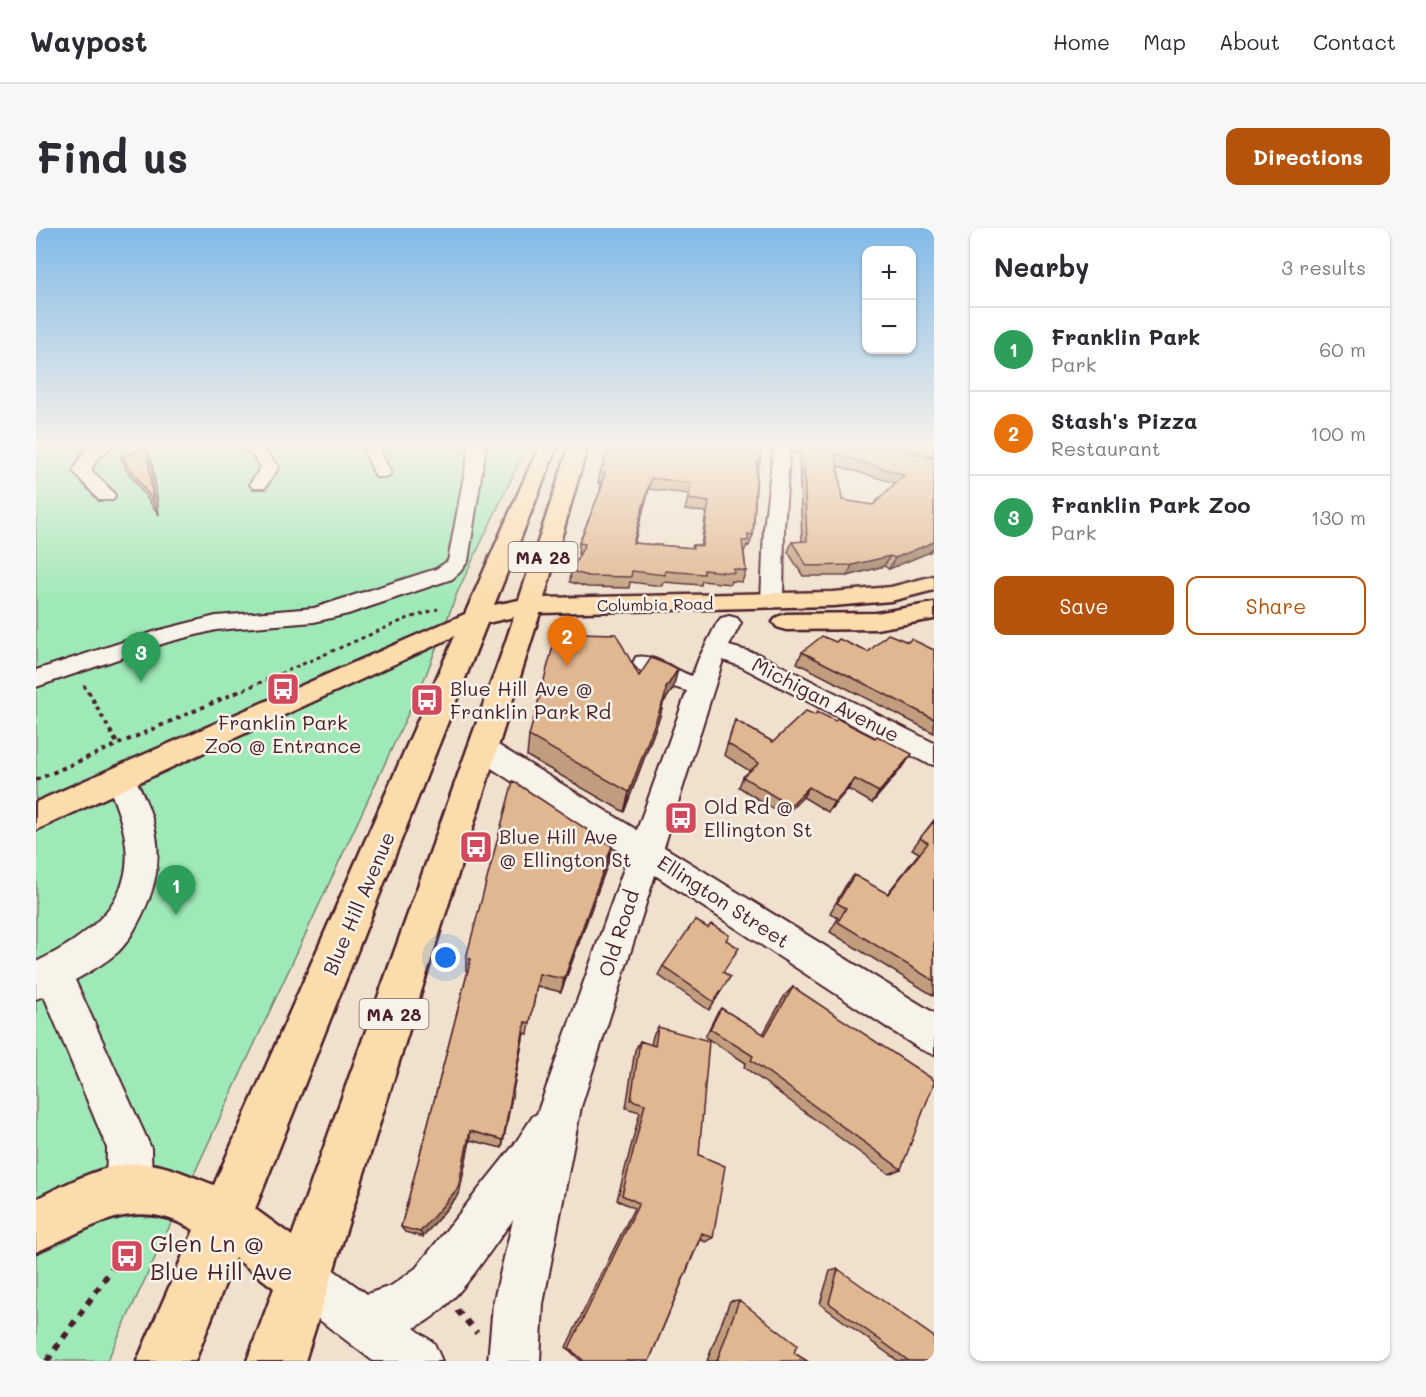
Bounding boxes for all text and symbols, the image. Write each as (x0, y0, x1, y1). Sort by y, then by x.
text: Waypost (30, 23, 147, 59)
text: Home (1053, 28, 1110, 55)
text: Map (1143, 28, 1186, 55)
text: About (1219, 28, 1280, 55)
text: Contact (1313, 28, 1396, 55)
button: Directions (1226, 128, 1390, 185)
text: Find us (36, 129, 188, 184)
map controls (862, 246, 916, 354)
button: + (862, 246, 916, 300)
text: Nearby (994, 250, 1089, 284)
text: 3 results (1281, 254, 1366, 280)
button: − (862, 300, 916, 354)
text: Franklin Park (1051, 322, 1200, 351)
text: 1 (1009, 336, 1018, 362)
text: 60 m (1319, 336, 1366, 362)
text: Park (1051, 351, 1096, 377)
text: Stash's Pizza (1051, 406, 1198, 435)
text: 2 (1008, 420, 1019, 446)
text: 100 m (1310, 420, 1366, 446)
text: Restaurant (1051, 435, 1161, 461)
text: Franklin Park Zoo (1051, 490, 1251, 519)
text: 3 (1008, 504, 1020, 530)
text: 130 m (1311, 504, 1366, 530)
text: Park (1051, 519, 1096, 545)
road number: MA 28 (508, 542, 578, 572)
button: Save (994, 576, 1174, 635)
button: Share (1186, 576, 1366, 635)
street label: Columbia Road (597, 592, 713, 616)
pin: 2 (548, 616, 586, 666)
pin: 3 (122, 632, 160, 682)
street label: Michigan Avenue (748, 651, 904, 747)
bus stop icon: Franklin Park Zoo @ Entrance (265, 671, 301, 707)
place label: Blue Hill Ave @ Franklin Park Rd (450, 675, 611, 724)
bus stop icon: Blue Hill Ave @ Franklin Park Rd (409, 682, 445, 718)
place label: Franklin Park Zoo @ Entrance (205, 709, 361, 758)
place label: Old Rd @ Ellington St (704, 793, 813, 842)
bus stop icon: Old Rd @ Ellington St (663, 800, 699, 836)
place label: Blue Hill Ave @ Ellington St (499, 823, 632, 872)
street label: Blue Hill Avenue (316, 827, 400, 979)
bus stop icon: Blue Hill Ave @ Ellington St (458, 829, 494, 865)
street label: Ellington Street (653, 849, 795, 953)
pin: 1 (156, 866, 196, 915)
street label: Old Road (592, 886, 644, 980)
your location (431, 943, 460, 972)
road number: MA 28 (360, 999, 428, 1029)
place label: Glen Ln @ Blue Hill Ave (150, 1227, 293, 1286)
bus stop icon: Glen Ln @ Blue Hill Ave (109, 1238, 145, 1274)

